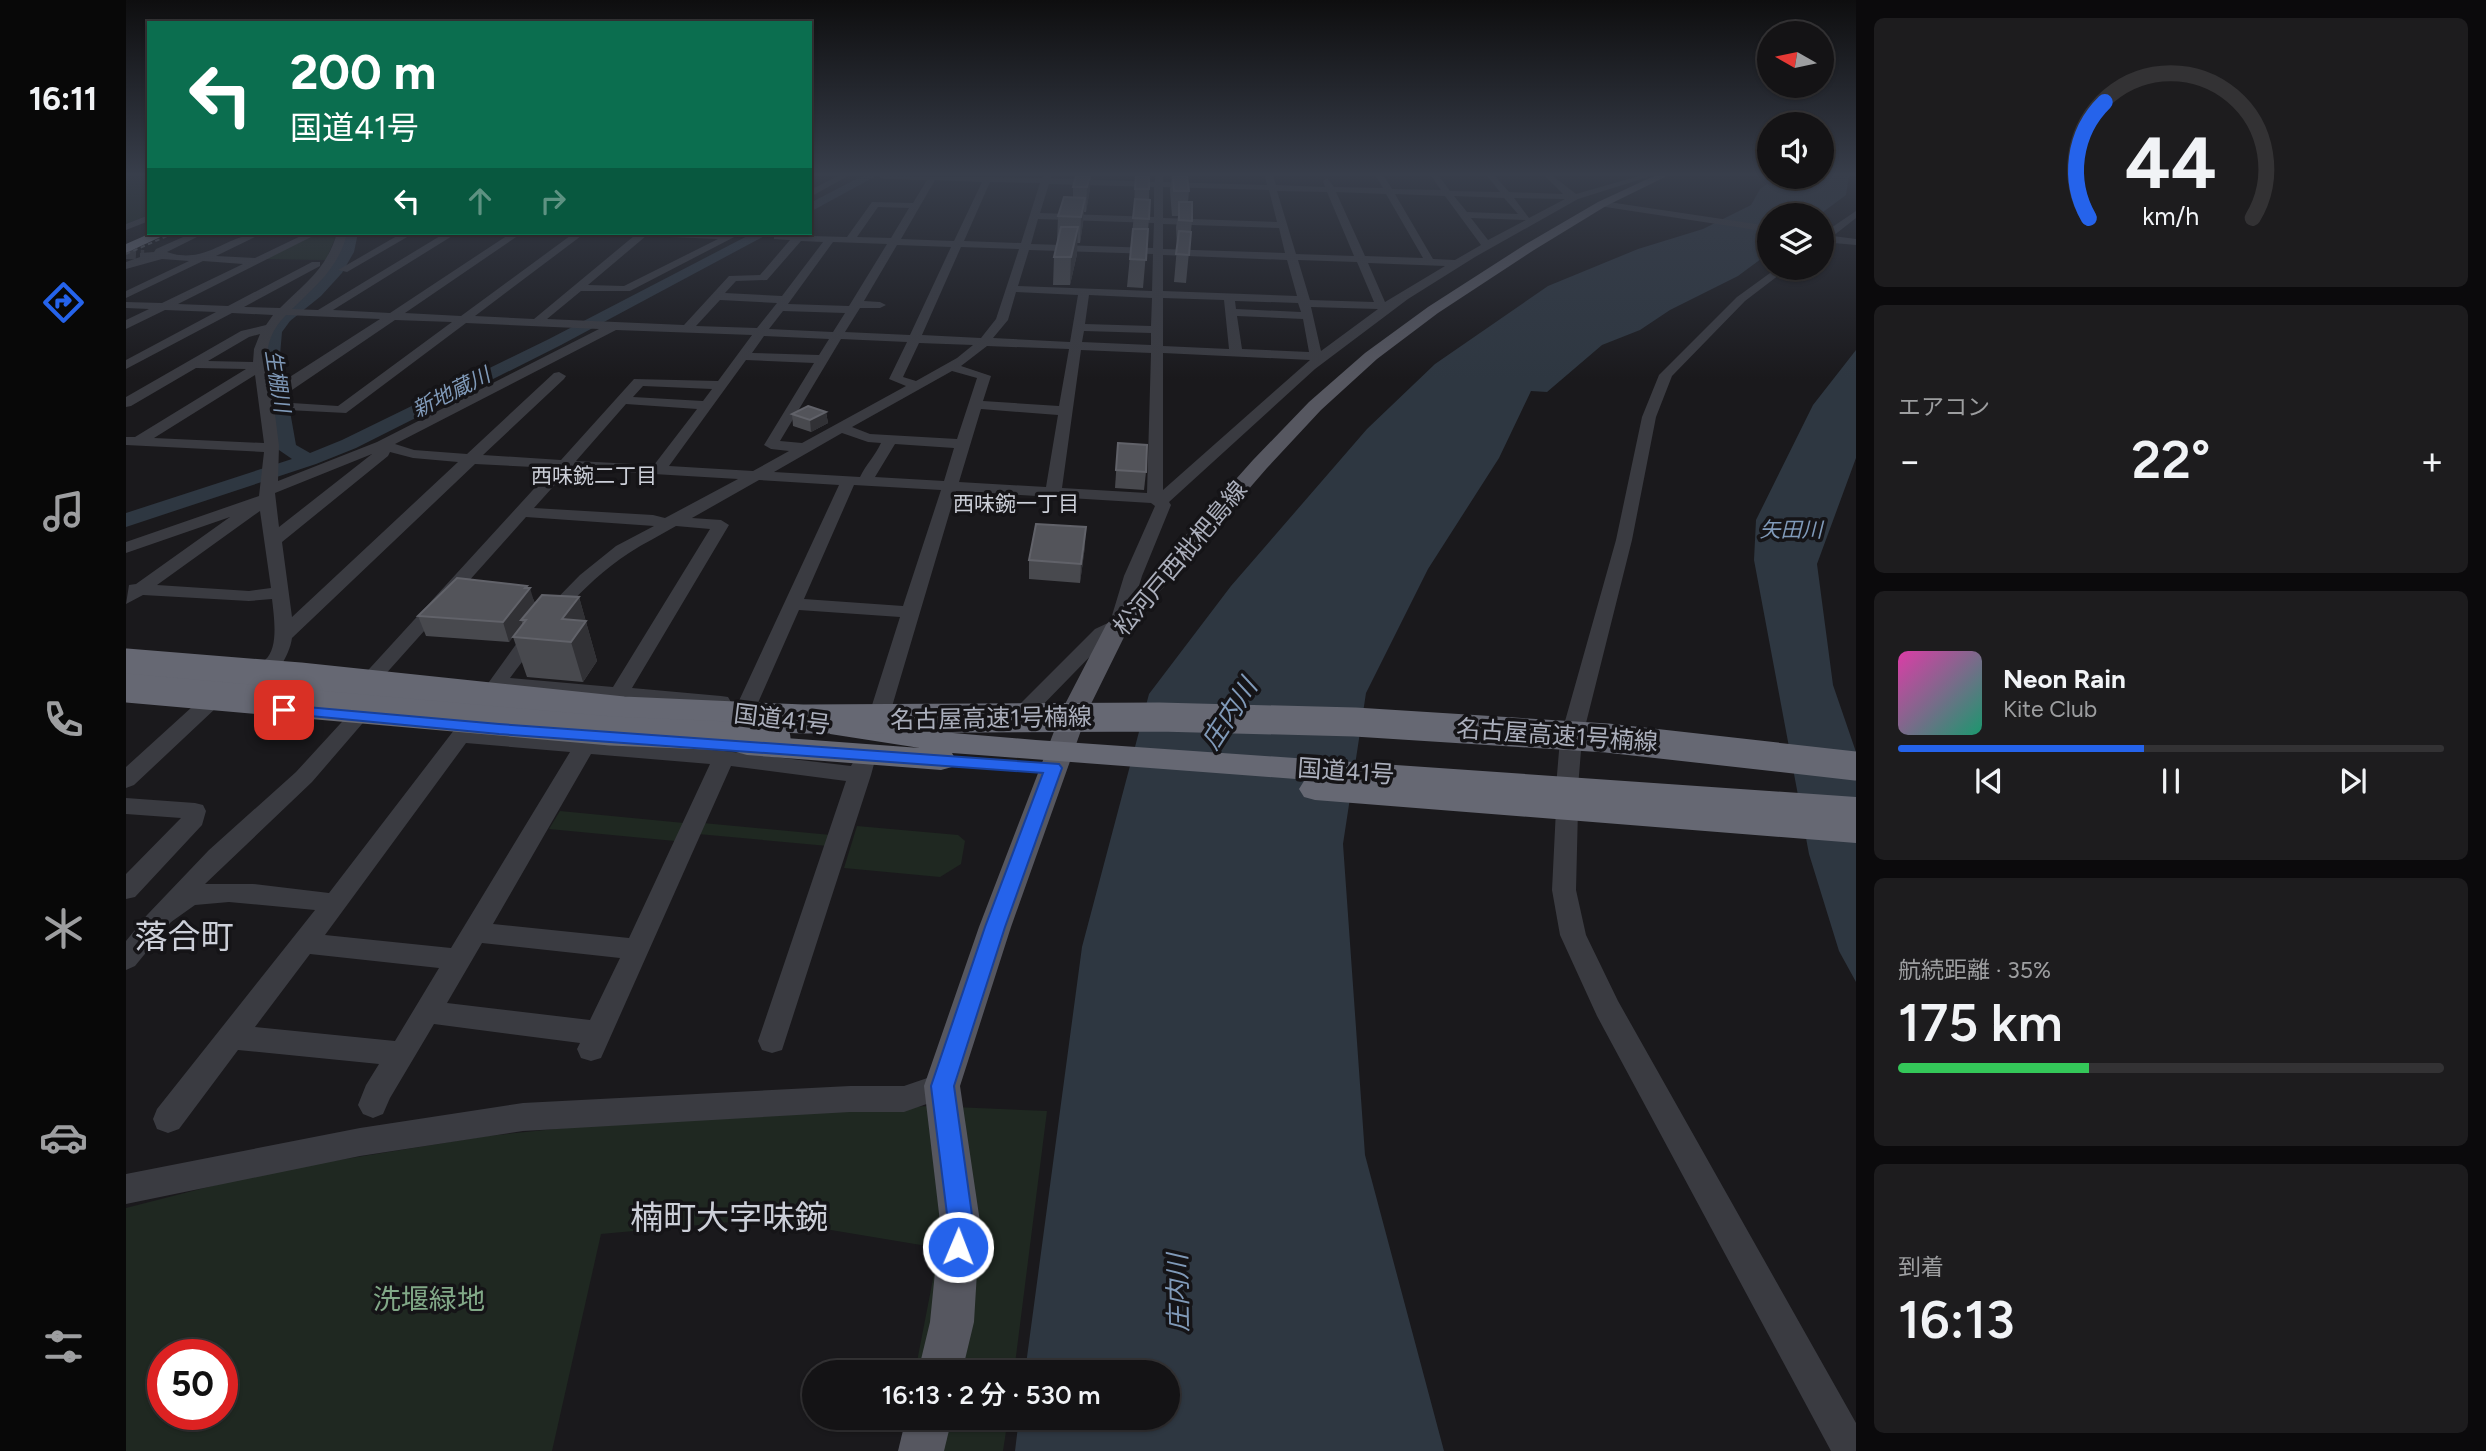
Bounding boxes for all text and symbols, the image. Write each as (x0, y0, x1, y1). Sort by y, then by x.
north arrow (1757, 21, 1834, 98)
map controls (1757, 21, 1834, 280)
text: 200 m (290, 42, 436, 101)
icon: left (175, 49, 266, 140)
text: 16:11 (29, 80, 97, 118)
text: 国道41号 (290, 109, 419, 147)
button: sound (1757, 112, 1834, 189)
text: 44 (2125, 120, 2217, 207)
icon: left (388, 182, 426, 220)
icon: ahead (461, 182, 499, 220)
icon: right (534, 182, 572, 220)
text: km/h (2142, 201, 2200, 231)
button: layers (1757, 203, 1834, 280)
icon: directions (39, 278, 88, 327)
water label: 生棚川 (261, 348, 296, 416)
water label: 新地蔵川 (408, 361, 496, 422)
text: エアコン (1898, 393, 1990, 421)
text: 22° (2132, 429, 2210, 491)
text: − (1898, 438, 1922, 484)
text: + (2420, 438, 2444, 484)
district label: 西味鋺二丁目 (531, 463, 657, 488)
street label: 松河戸西枇杷島線 (1107, 475, 1253, 641)
icon: music (39, 487, 88, 536)
district label: 西味鋺一丁目 (953, 491, 1079, 516)
water label: 矢田川 (1760, 517, 1824, 542)
text: Neon Rain (2003, 663, 2126, 695)
water label: 庄内川 (1194, 670, 1265, 755)
pin (254, 680, 314, 740)
icon: arrive (265, 691, 303, 729)
icon: phone (39, 695, 88, 744)
text: Kite Club (2003, 695, 2097, 723)
street label: 国道41号 (732, 699, 832, 739)
street label: 名古屋高速1号楠線 (890, 702, 1092, 734)
street label: 名古屋高速1号楠線 (1455, 713, 1659, 757)
street label: 国道41号 (1297, 753, 1395, 789)
icon: previous (1970, 762, 2008, 800)
icon: pause (2152, 762, 2190, 800)
icon: next (2334, 762, 2372, 800)
icon: climate (39, 904, 88, 953)
district label: 落合町 (135, 917, 234, 956)
text: 航続距離 · 35% (1898, 956, 2051, 984)
text: 175 km (1898, 992, 2063, 1054)
icon: car (39, 1113, 88, 1162)
district label: 楠町大字味鋺 (630, 1198, 828, 1237)
position arrow (921, 1210, 995, 1284)
water label: 庄内川 (1161, 1251, 1195, 1332)
text: 到着 (1898, 1253, 1944, 1281)
park label: 洗堰緑地 (373, 1282, 485, 1316)
text: 16:13 (1898, 1289, 2015, 1351)
icon: filters (39, 1322, 88, 1371)
speed limit sign: 50 (147, 1339, 238, 1430)
text: 16:13 · 2 分 · 530 m (882, 1379, 1100, 1411)

